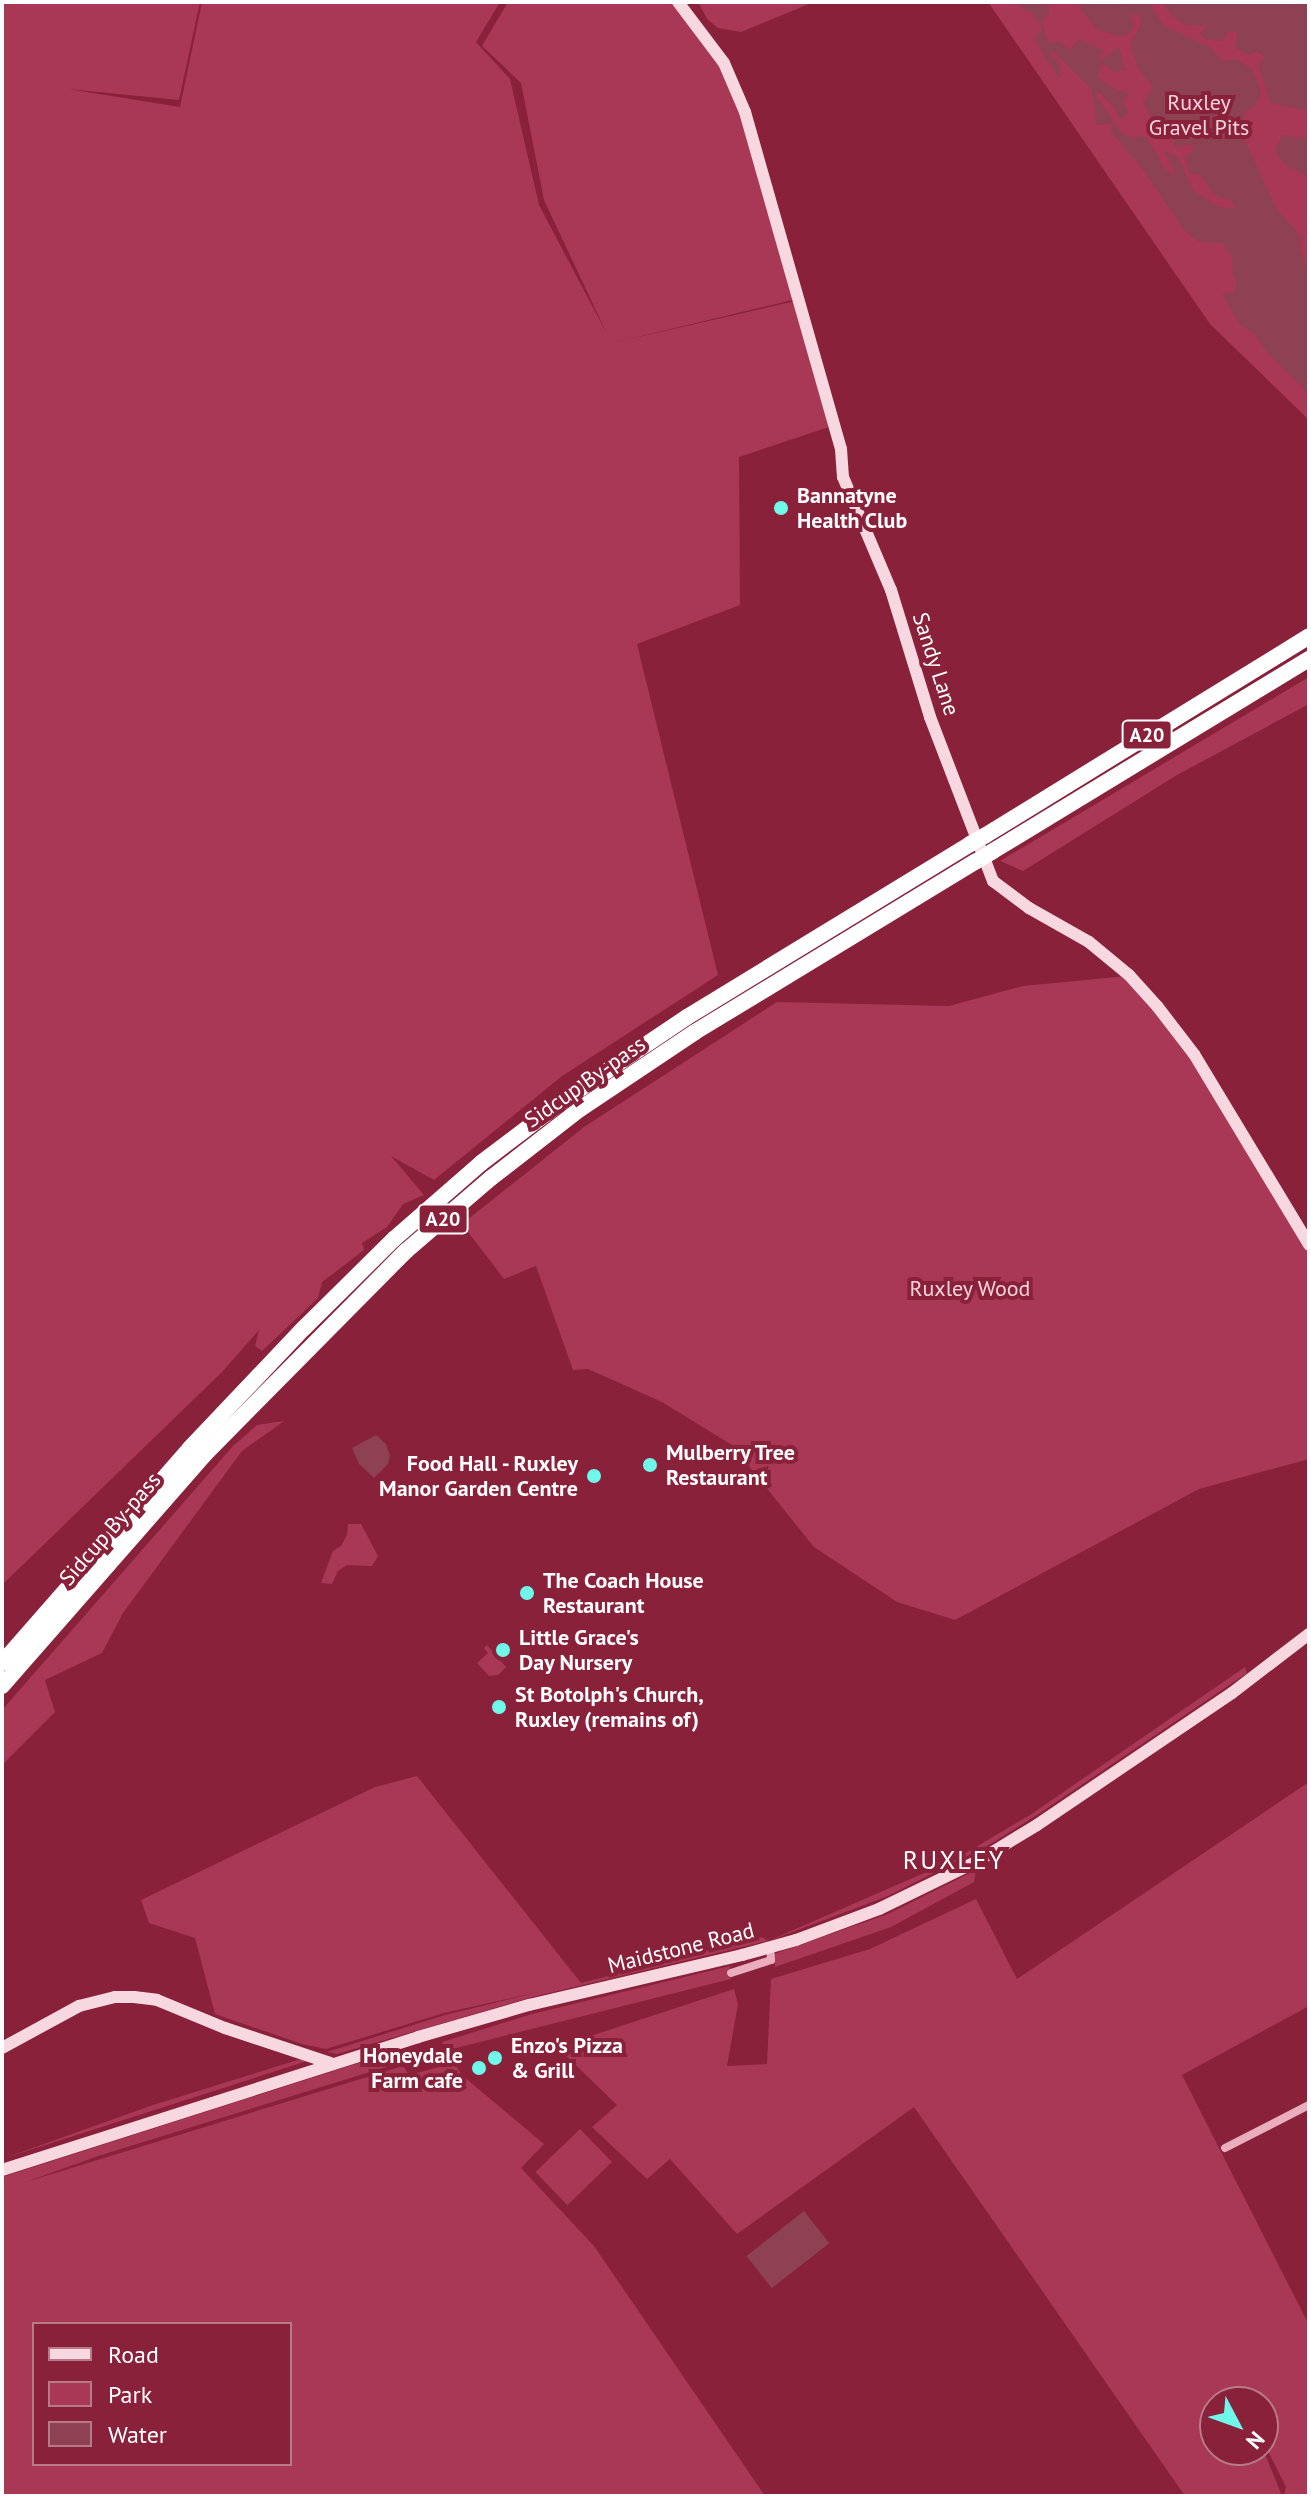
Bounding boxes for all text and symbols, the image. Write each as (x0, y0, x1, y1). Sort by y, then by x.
park label: Ruxley Gravel Pits (1149, 89, 1249, 140)
place label: Bannatyne Health Club (797, 482, 908, 534)
marker: Bannatyne Health Club (772, 499, 790, 517)
street label: Sandy Lane (907, 609, 965, 719)
road number: A20 (1121, 719, 1173, 751)
street label: Sidcup By-pass (520, 1031, 650, 1133)
road number: A20 (417, 1203, 469, 1235)
park label: Ruxley Wood (909, 1276, 1031, 1302)
place label: Mulberry Tree Restaurant (666, 1439, 797, 1490)
place label: Food Hall - Ruxley Manor Garden Centre (379, 1450, 578, 1502)
marker: Mulberry Tree Restaurant (641, 1456, 659, 1474)
street label: Sidcup By-pass (54, 1467, 166, 1591)
marker: Food Hall - Ruxley Manor Garden Centre (585, 1467, 603, 1485)
place label: The Coach House Restaurant (543, 1567, 704, 1618)
marker: The Coach House Restaurant (518, 1584, 536, 1602)
place label: Little Grace's Day Nursery (519, 1624, 639, 1676)
marker: Little Grace's Day Nursery (494, 1641, 512, 1659)
place label: St Botolph's Church, Ruxley (remains of) (515, 1681, 704, 1732)
marker: St Botolph's Church, Ruxley (remains of) (490, 1698, 508, 1716)
district label: RUXLEY (903, 1844, 1005, 1876)
street label: Maidstone Road (605, 1917, 757, 1979)
place label: Enzo's Pizza & Grill (511, 2032, 623, 2084)
place label: Honeydale Farm cafe (363, 2042, 463, 2094)
marker: Enzo's Pizza & Grill (486, 2049, 504, 2067)
marker: Honeydale Farm cafe (470, 2059, 488, 2077)
legend (32, 2322, 292, 2466)
text: Road (108, 2339, 159, 2370)
text: Park (108, 2379, 152, 2410)
north arrow (1199, 2386, 1279, 2466)
text: Water (108, 2419, 167, 2450)
text: N (1240, 2426, 1271, 2455)

